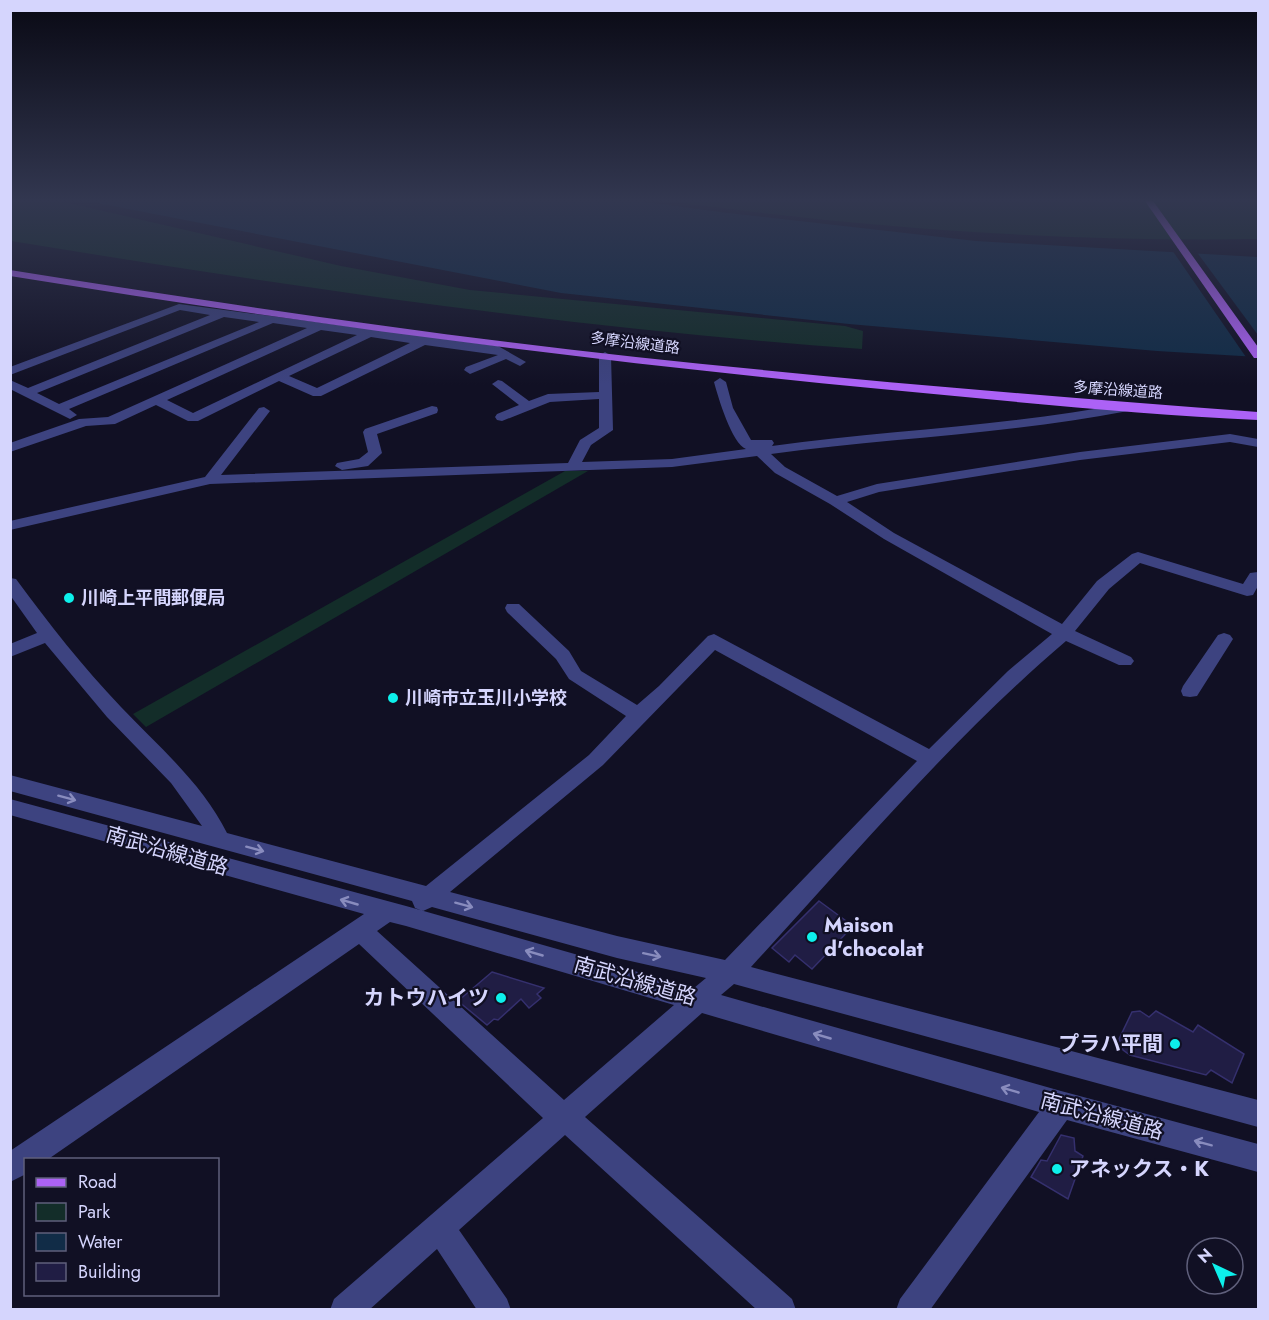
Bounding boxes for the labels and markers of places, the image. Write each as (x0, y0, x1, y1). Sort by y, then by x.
place label: 川崎上平間郵便局 (81, 585, 225, 611)
marker: 川崎上平間郵便局 (62, 591, 76, 605)
place label: 川崎市立玉川小学校 (405, 685, 567, 711)
marker: 川崎市立玉川小学校 (386, 691, 400, 705)
place label: Maison d'chocolat (824, 910, 924, 964)
marker: Maison d'chocolat (805, 930, 819, 944)
place label: カトウハイツ (363, 983, 489, 1013)
marker: カトウハイツ (494, 991, 508, 1005)
place label: プラハ平間 (1058, 1029, 1163, 1059)
marker: プラハ平間 (1168, 1037, 1182, 1051)
place label: アネックス・K (1069, 1154, 1209, 1184)
marker: アネックス・K (1050, 1162, 1064, 1176)

